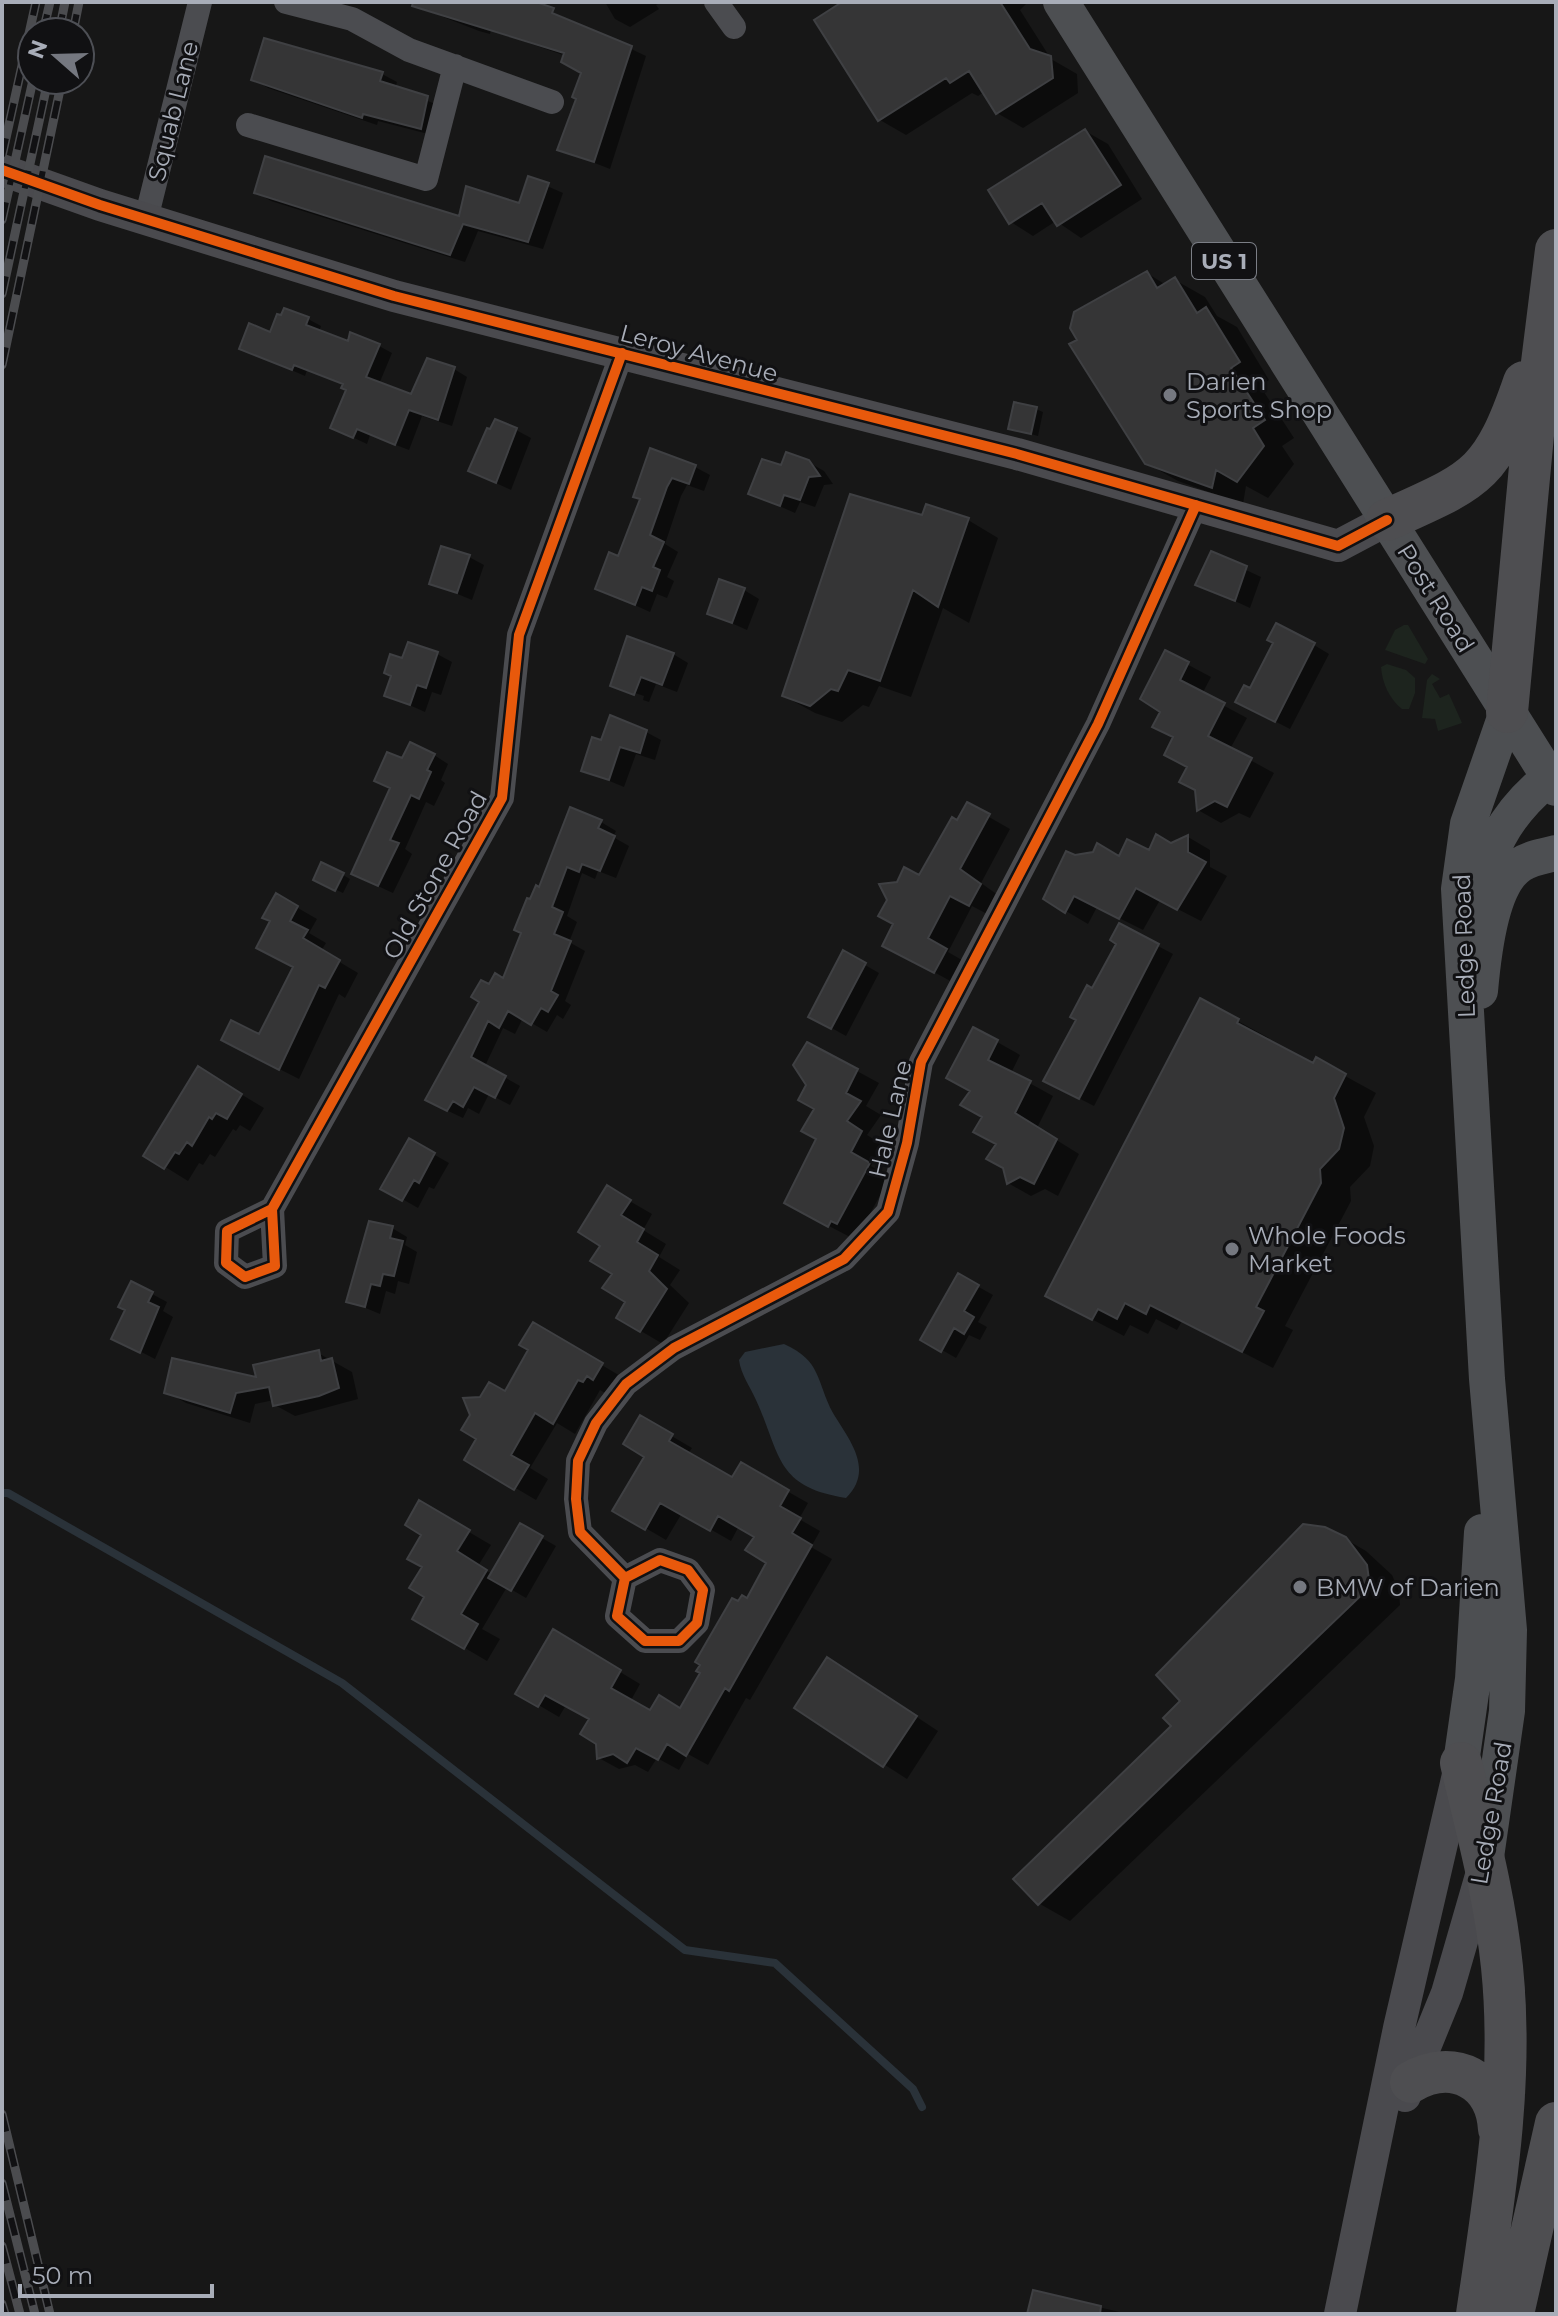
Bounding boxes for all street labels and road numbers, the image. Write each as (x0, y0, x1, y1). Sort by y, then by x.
street label: Squab Lane (142, 38, 204, 184)
road number: US 1 (1192, 243, 1256, 279)
street label: Leroy Avenue (617, 318, 781, 388)
street label: Post Road (1391, 538, 1481, 658)
street label: Old Stone Road (377, 786, 493, 964)
street label: Ledge Road (1447, 873, 1481, 1019)
street label: Hale Lane (862, 1057, 918, 1181)
street label: Ledge Road (1464, 1739, 1518, 1887)

